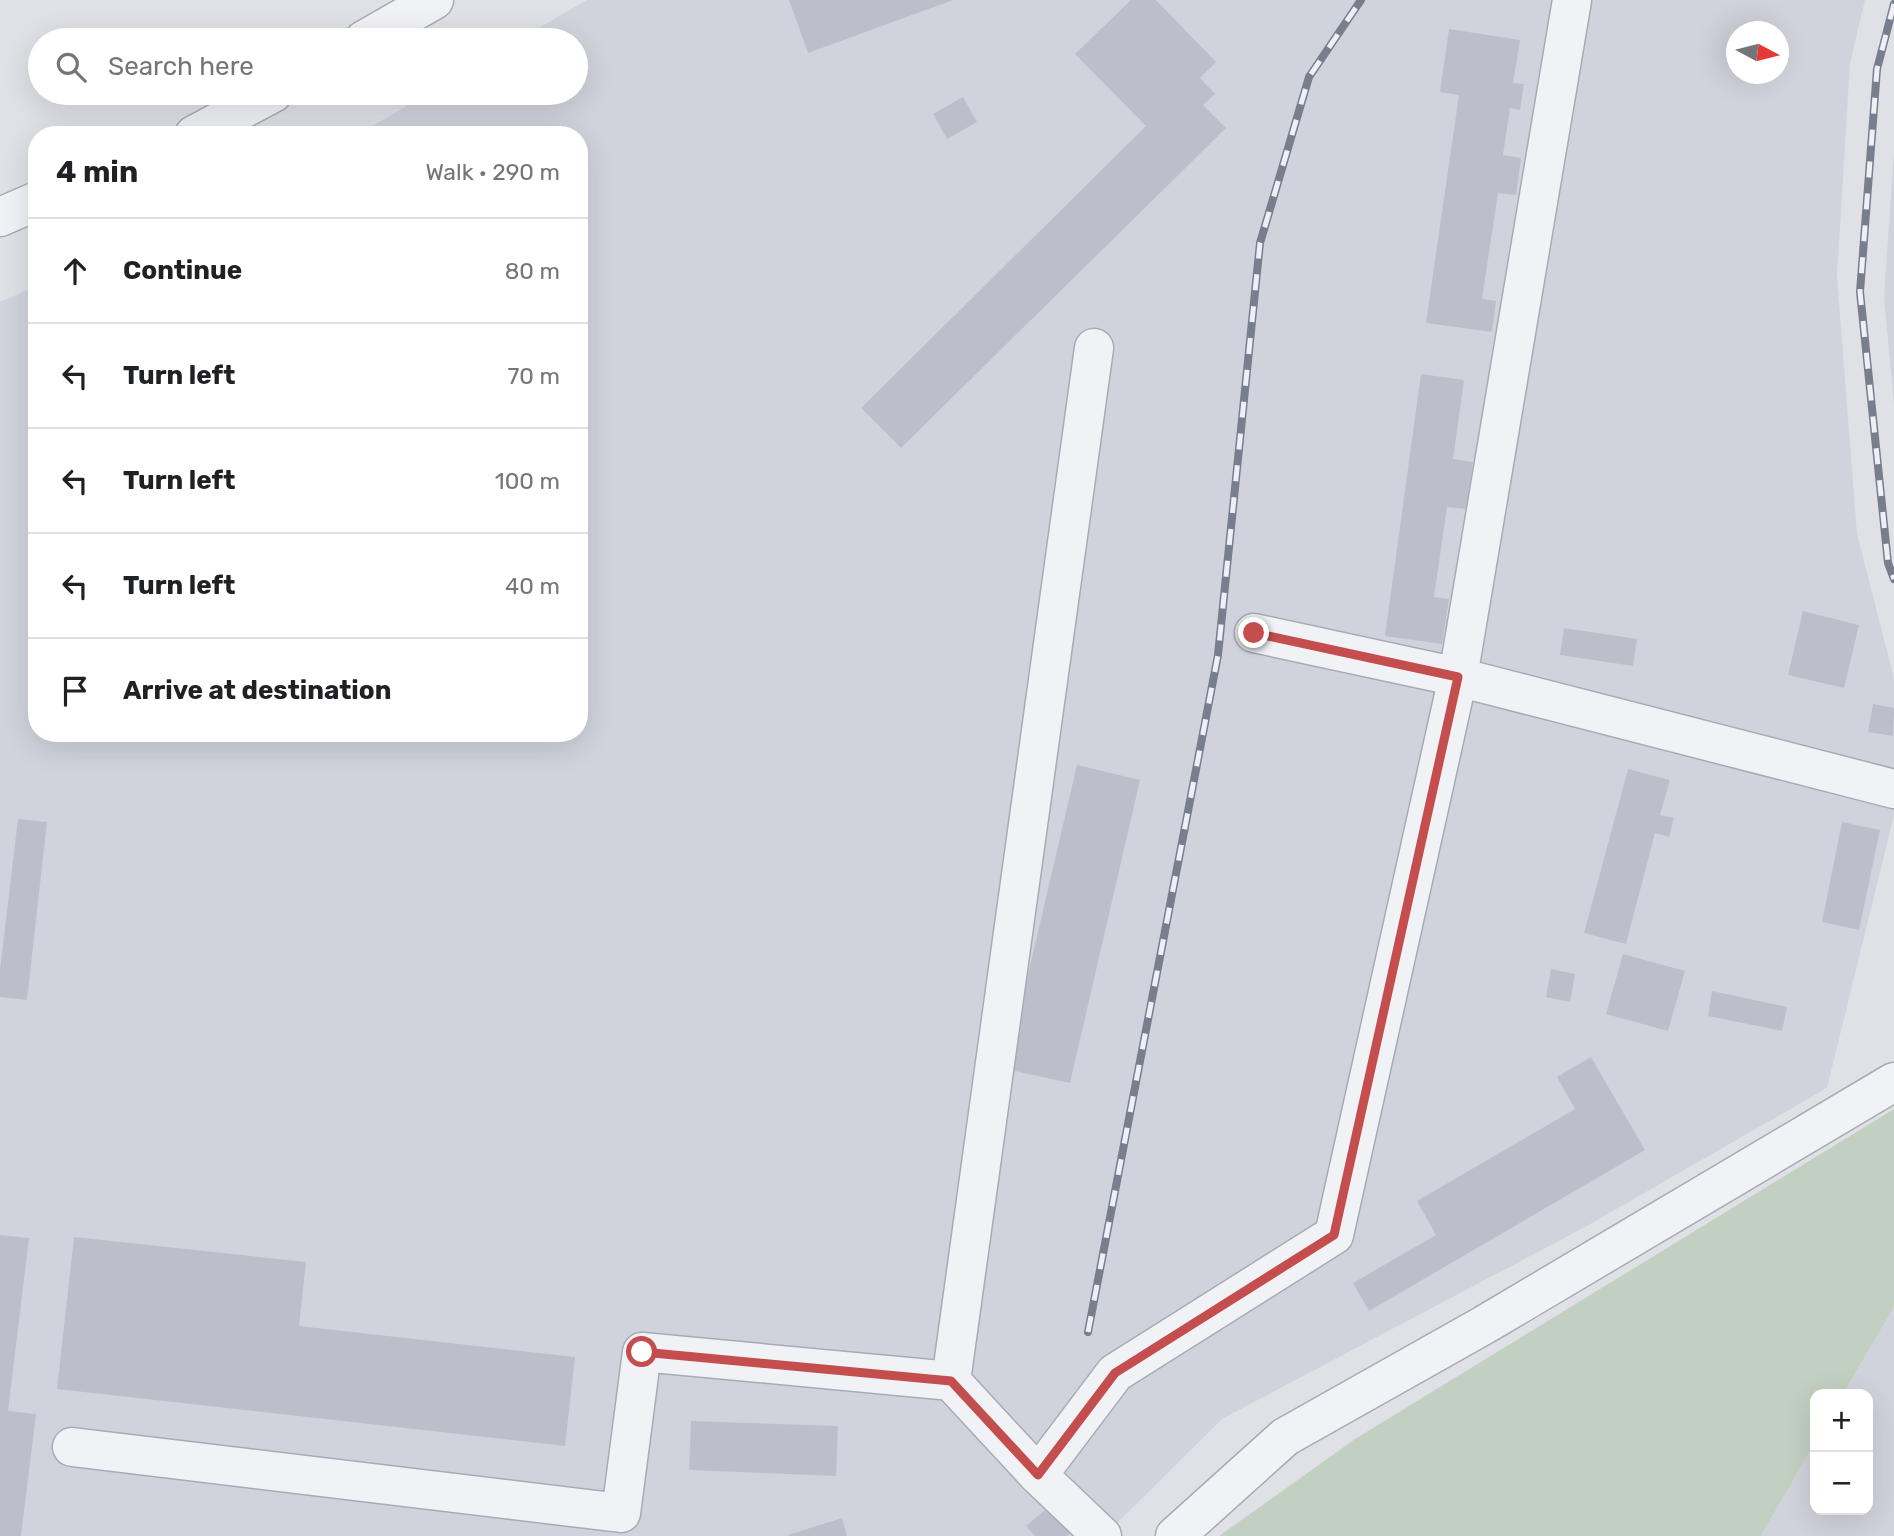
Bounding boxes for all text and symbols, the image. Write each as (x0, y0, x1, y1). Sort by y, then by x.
north arrow (1726, 21, 1789, 84)
search box (28, 28, 588, 105)
icon: search (52, 48, 90, 86)
text: Search here (108, 51, 254, 82)
text: 4 min (56, 154, 138, 190)
text: Walk · 290 m (425, 158, 560, 186)
icon: ahead (56, 252, 94, 290)
text: Continue (123, 255, 242, 286)
text: 80 m (505, 257, 560, 285)
icon: left (56, 357, 94, 395)
text: Turn left (123, 360, 235, 391)
text: 70 m (508, 362, 560, 390)
icon: left (56, 462, 94, 500)
text: Turn left (123, 465, 235, 496)
text: 100 m (495, 467, 560, 495)
icon: left (56, 567, 94, 605)
text: Turn left (123, 570, 235, 601)
text: 40 m (505, 572, 560, 600)
route end (1238, 617, 1269, 648)
icon: arrive (56, 672, 94, 710)
text: Arrive at destination (123, 675, 391, 706)
route start (626, 1336, 657, 1367)
map controls (1810, 1389, 1873, 1515)
button: + (1810, 1389, 1873, 1452)
button: − (1810, 1452, 1873, 1515)

